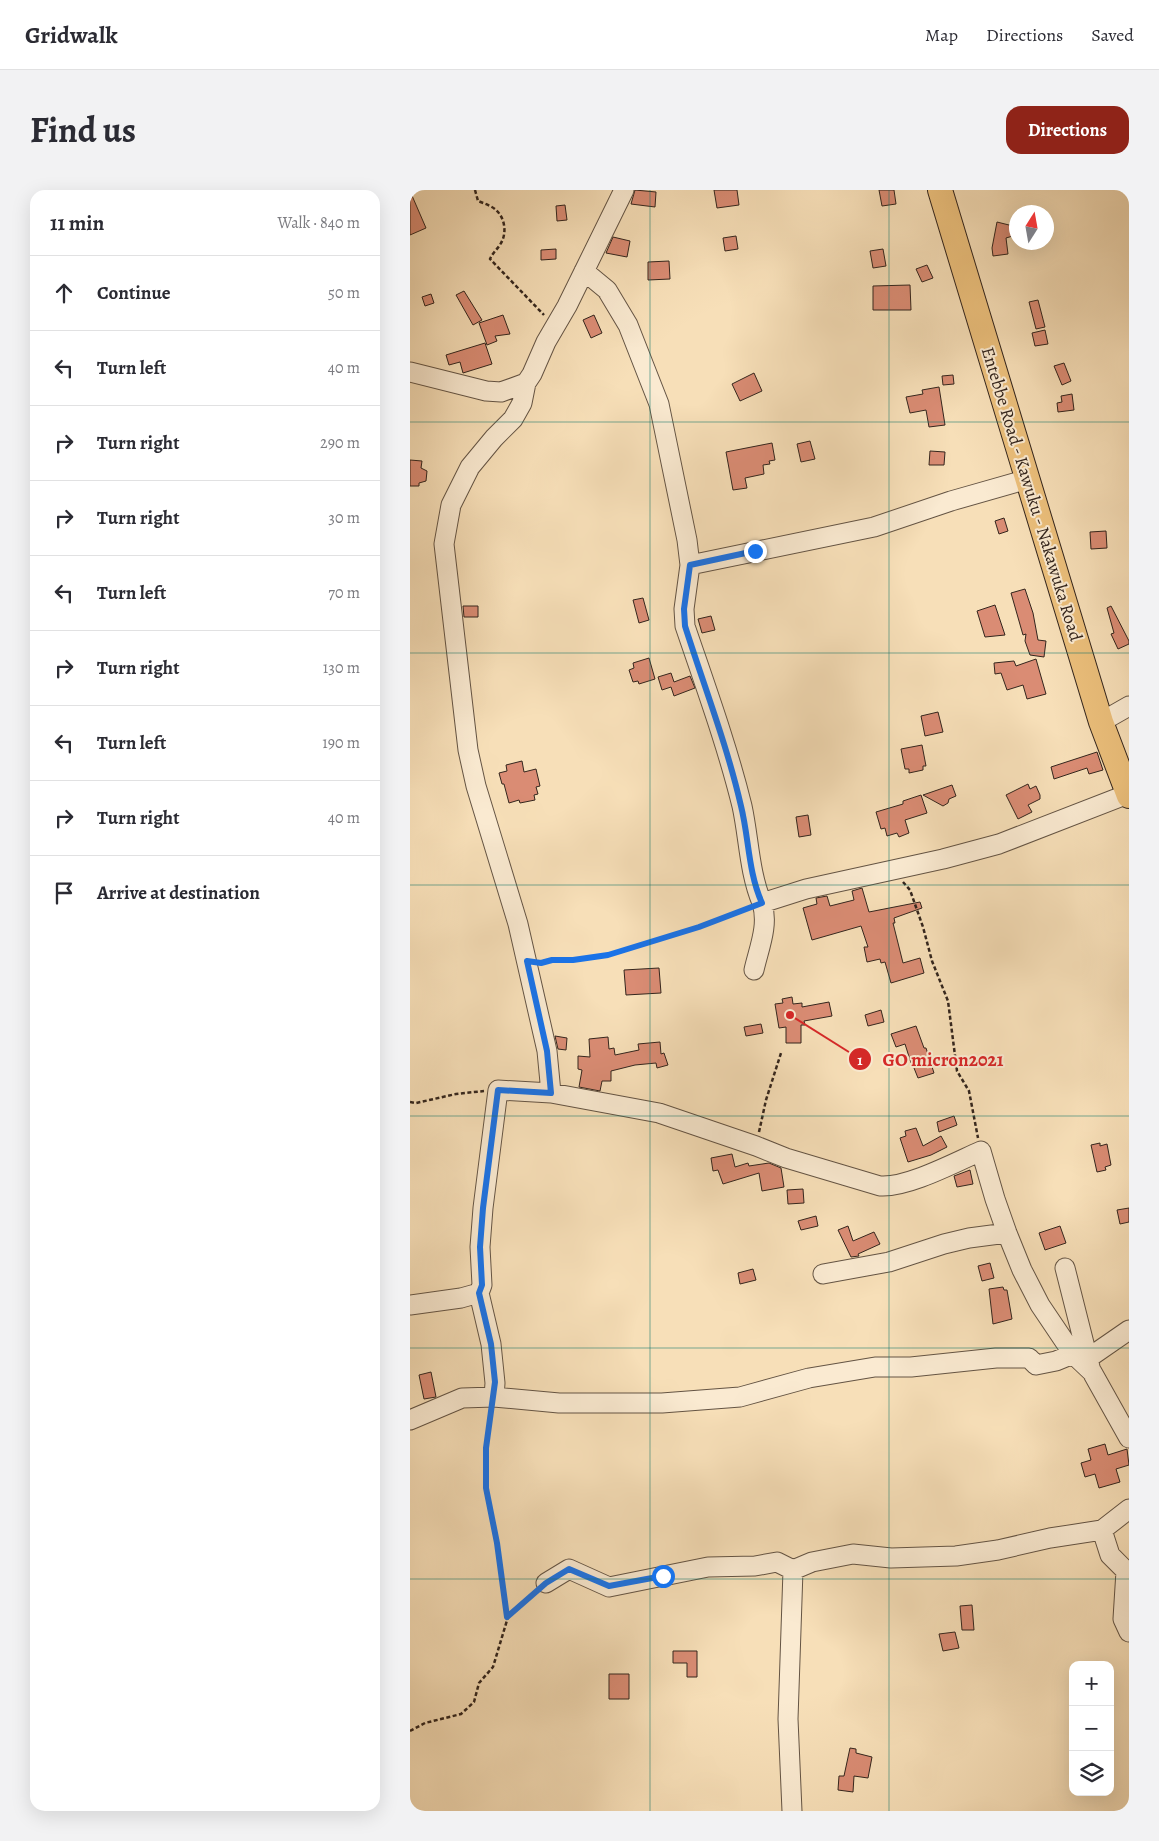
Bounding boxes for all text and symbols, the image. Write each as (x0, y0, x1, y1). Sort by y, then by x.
text: Gridwalk (25, 19, 118, 51)
text: Map (925, 23, 958, 47)
text: Directions (986, 23, 1063, 47)
text: Saved (1091, 23, 1134, 47)
text: Find us (30, 106, 136, 154)
button: Directions (1006, 106, 1129, 154)
north arrow (1009, 205, 1054, 250)
text: 11 min (50, 209, 104, 237)
text: Walk · 840 m (278, 212, 360, 234)
icon: ahead (50, 279, 78, 307)
text: Continue (97, 280, 171, 306)
text: 50 m (328, 282, 360, 304)
street label: Entebbe Road - Kawuku - Nakawuka Road (976, 344, 1088, 644)
icon: left (50, 354, 78, 382)
text: Turn left (97, 355, 166, 381)
text: 40 m (328, 357, 360, 379)
icon: right (50, 429, 78, 457)
text: Turn right (97, 430, 179, 456)
text: 290 m (320, 432, 360, 454)
icon: right (50, 504, 78, 532)
text: Turn right (97, 505, 179, 531)
text: 30 m (328, 507, 360, 529)
route end (744, 540, 767, 563)
icon: left (50, 579, 78, 607)
text: Turn left (97, 580, 166, 606)
text: 70 m (328, 582, 360, 604)
icon: right (50, 654, 78, 682)
text: Turn right (97, 655, 179, 681)
text: 130 m (323, 657, 360, 679)
icon: left (50, 729, 78, 757)
text: Turn left (97, 730, 166, 756)
text: 190 m (322, 732, 360, 754)
icon: right (50, 804, 78, 832)
text: Turn right (97, 805, 179, 831)
text: 40 m (328, 807, 360, 829)
icon: arrive (50, 879, 78, 907)
text: Arrive at destination (97, 880, 260, 906)
callout: GO micron2021 (848, 1042, 1014, 1076)
text: GO micron2021 (882, 1047, 1004, 1073)
text: 1 (857, 1050, 863, 1070)
route start (652, 1565, 675, 1588)
map controls (1069, 1661, 1114, 1796)
button: + (1069, 1661, 1114, 1706)
button: − (1069, 1706, 1114, 1751)
button: layers (1069, 1751, 1114, 1796)

